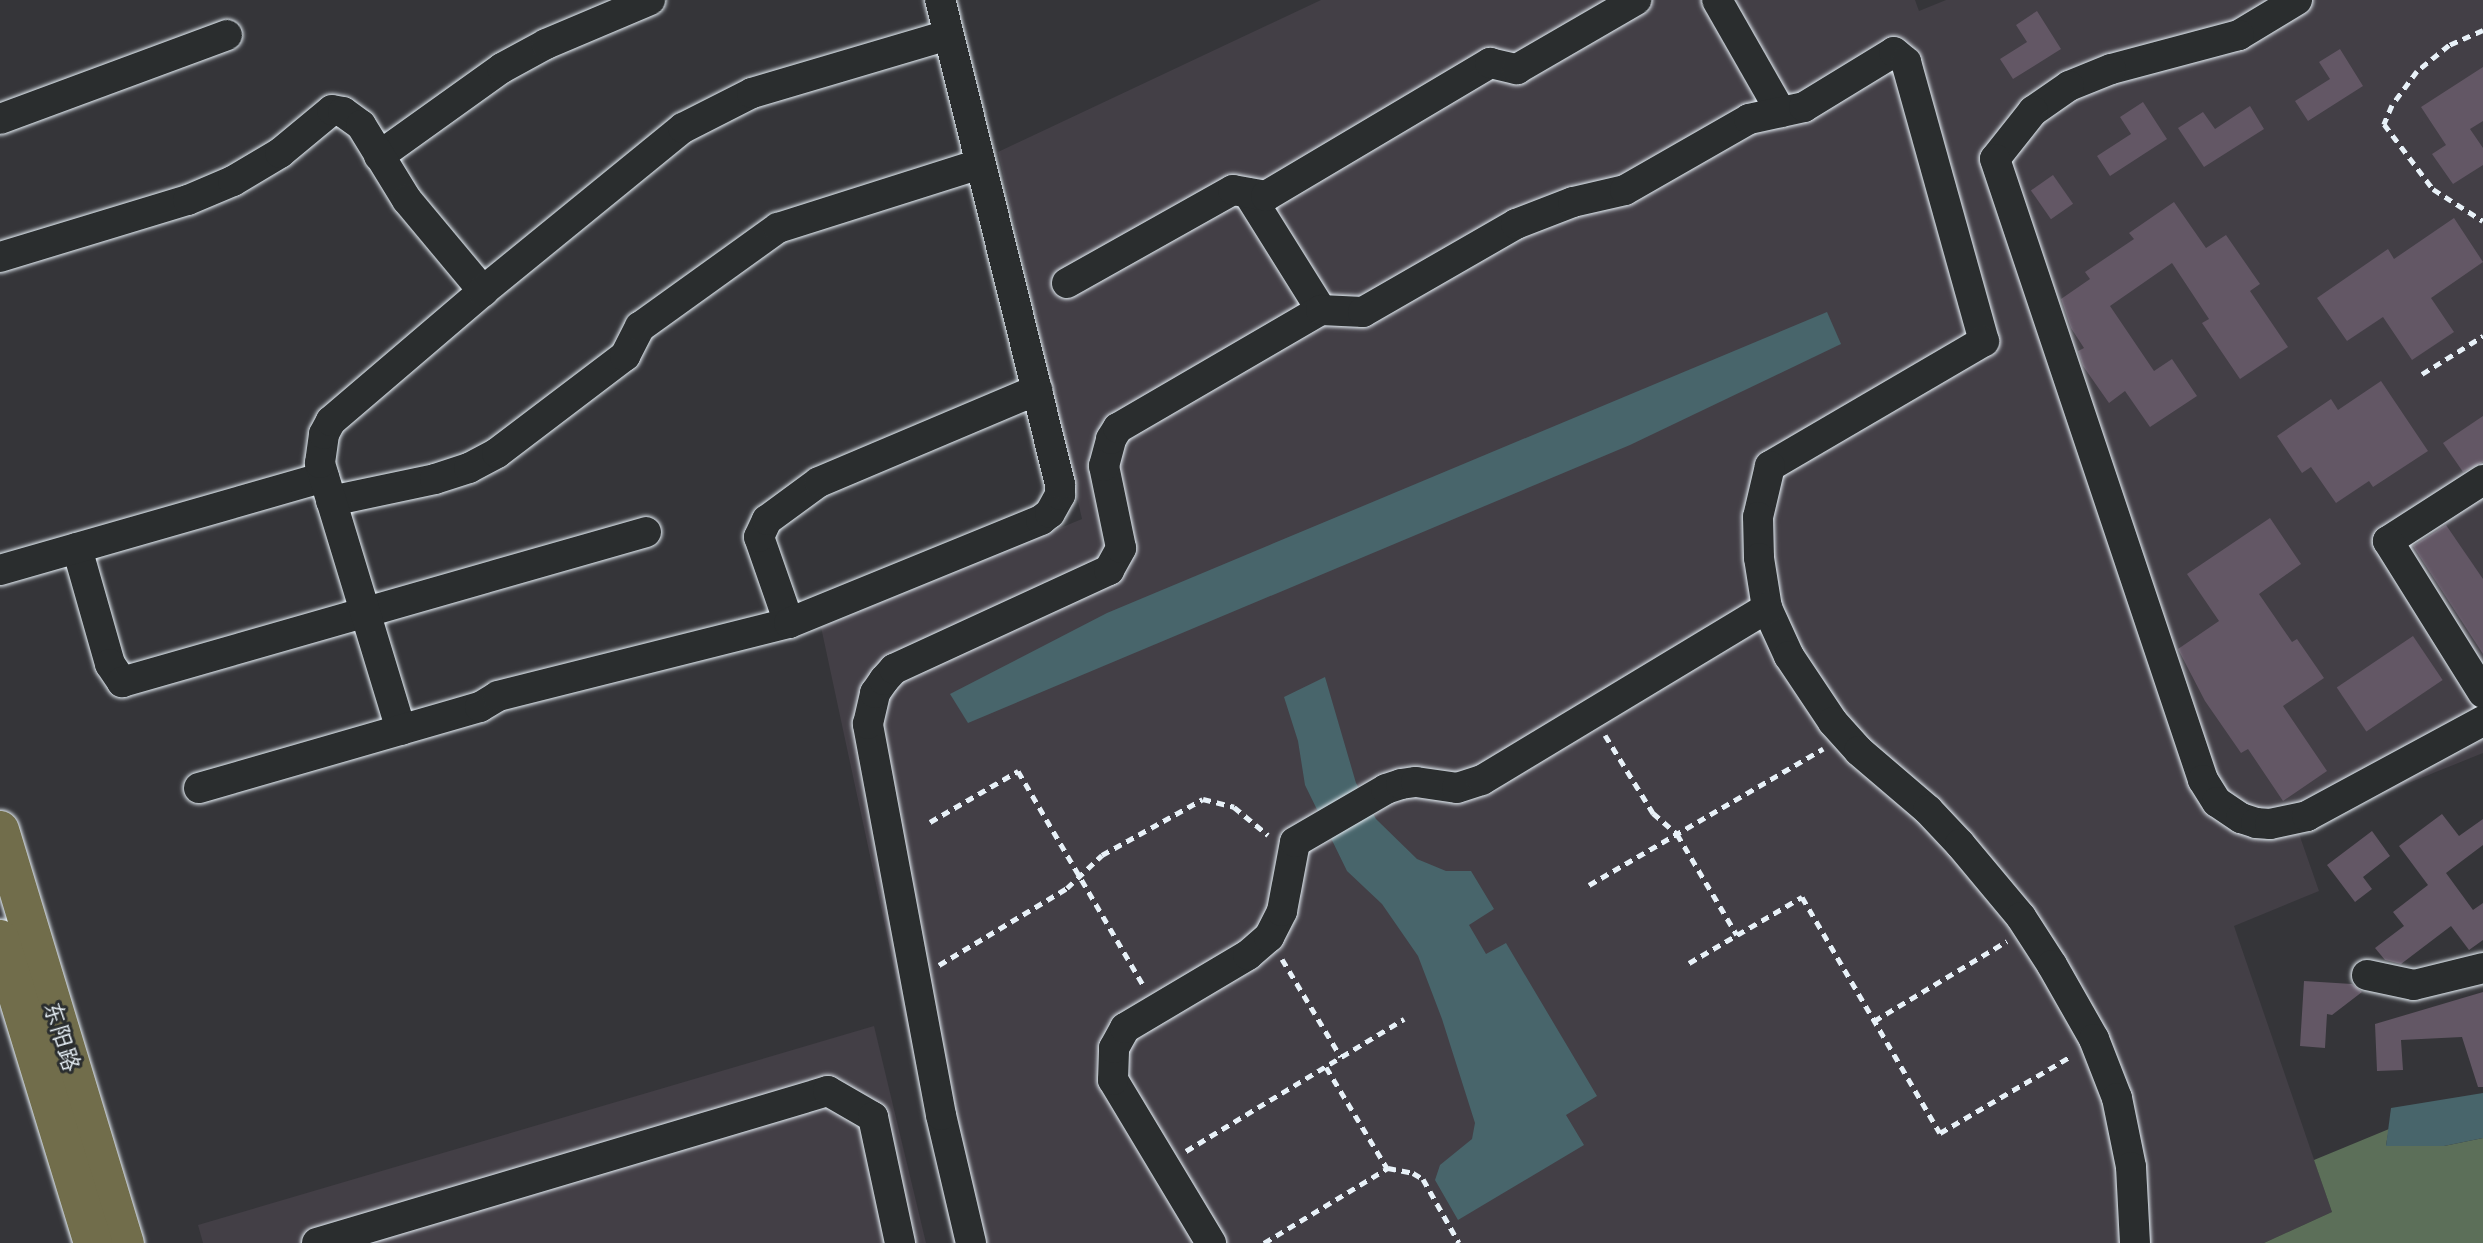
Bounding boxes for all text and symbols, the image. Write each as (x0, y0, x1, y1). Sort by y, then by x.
street label: 东阳路 (39, 997, 87, 1075)

